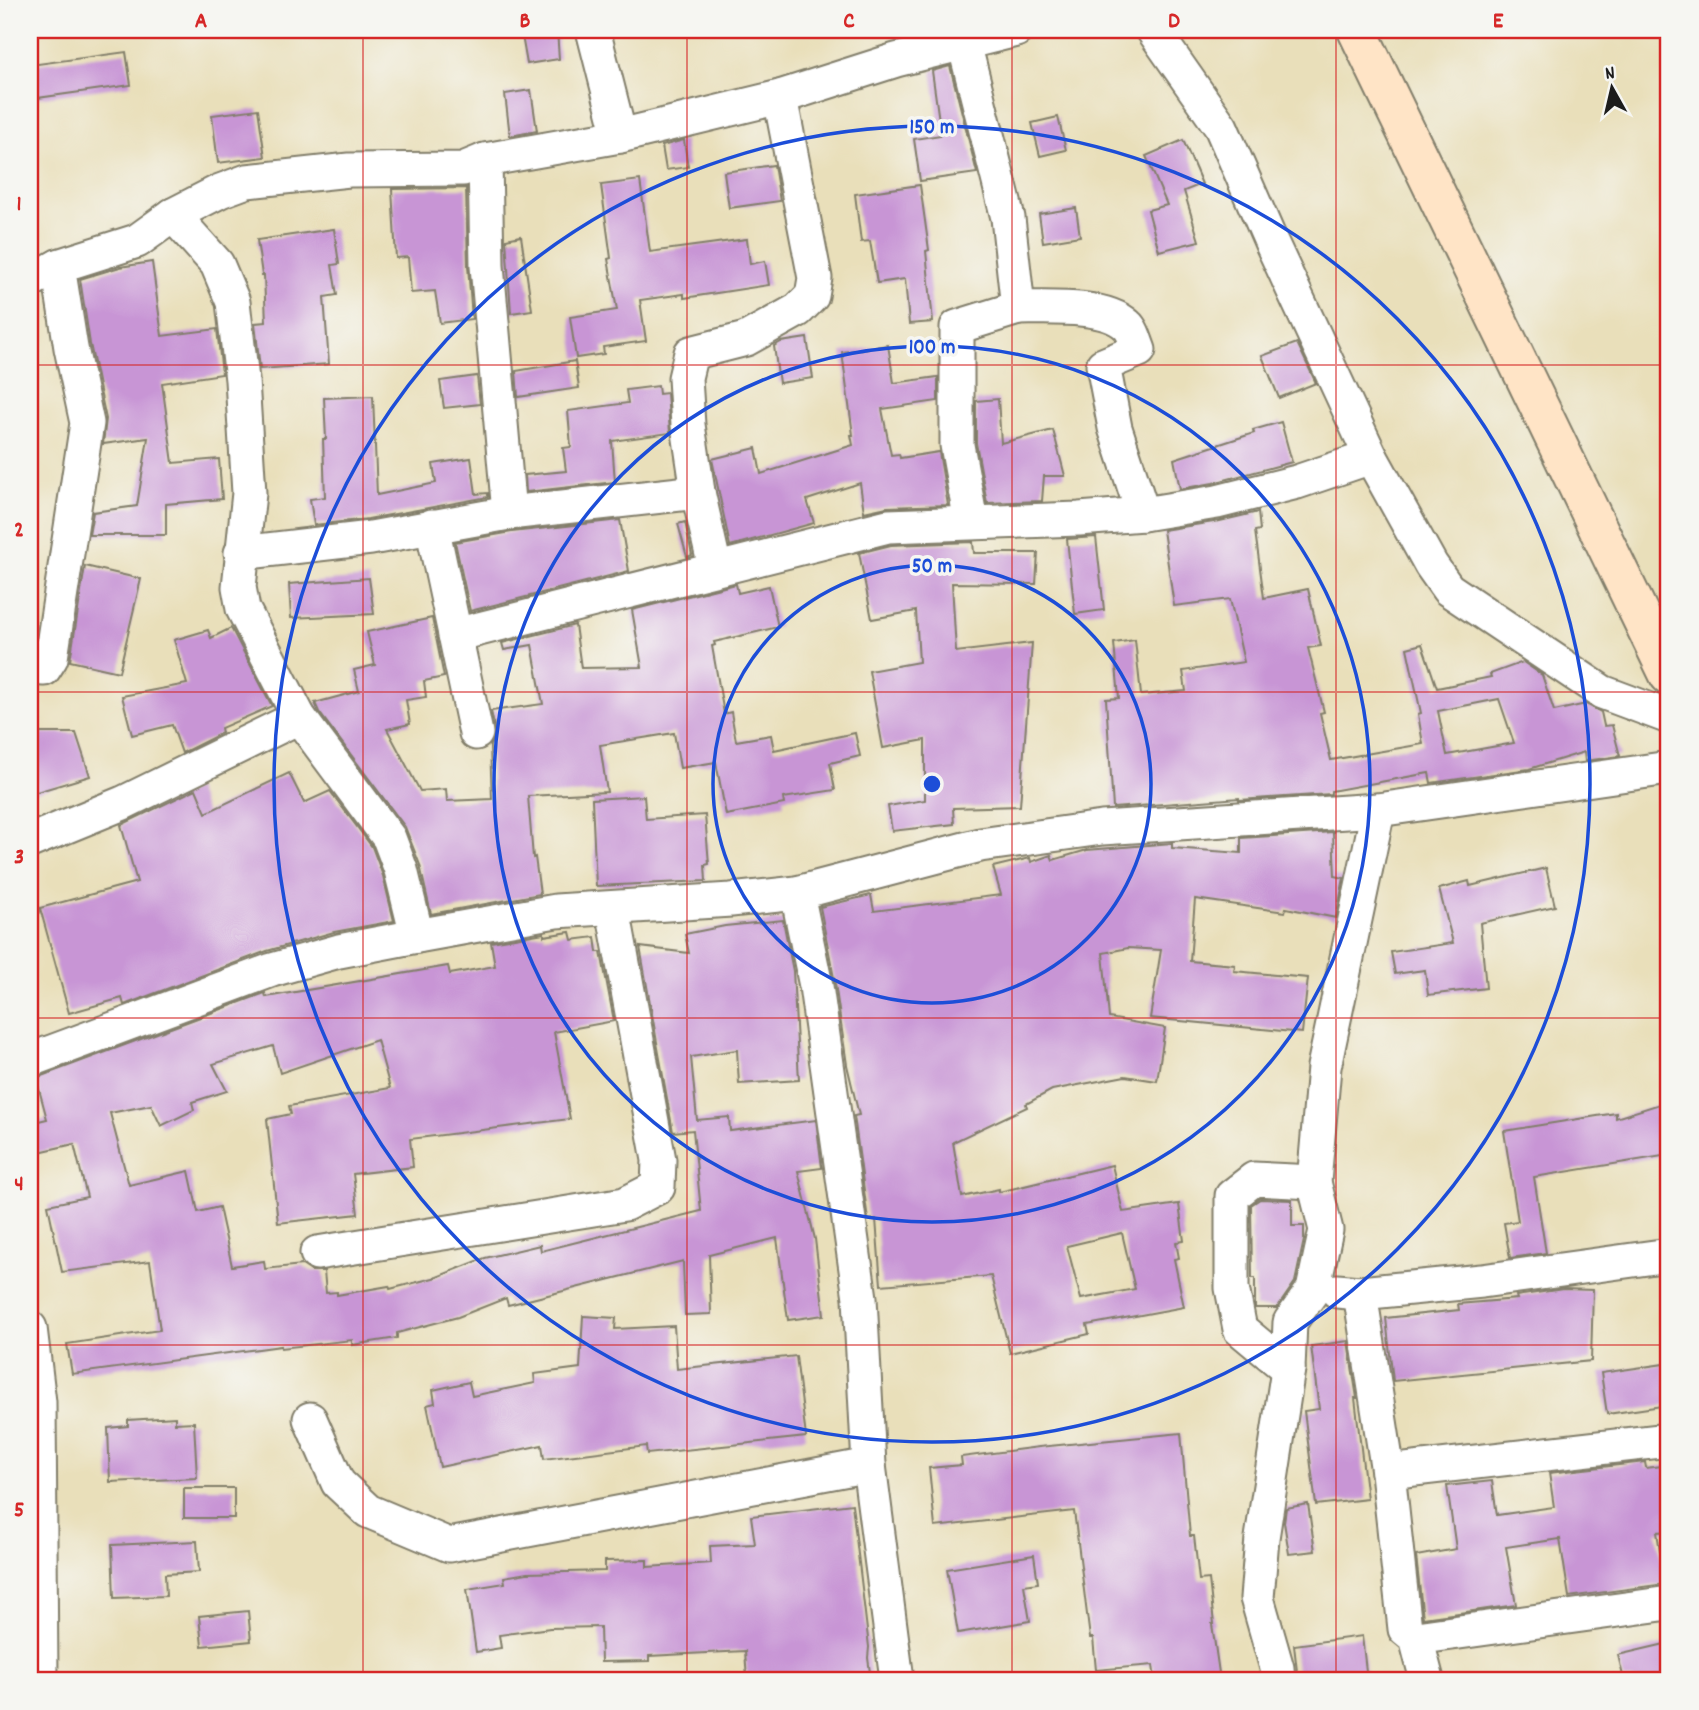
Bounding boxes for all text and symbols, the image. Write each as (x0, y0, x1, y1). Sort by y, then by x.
text: A (195, 6, 207, 39)
text: B (520, 6, 531, 39)
text: C (843, 6, 855, 39)
text: D (1168, 6, 1180, 39)
text: E (1493, 6, 1504, 39)
north arrow (1576, 52, 1646, 122)
text: N (1604, 61, 1617, 89)
text: 150 m (909, 114, 955, 144)
text: 1 (16, 189, 22, 222)
text: 100 m (909, 334, 955, 364)
text: 2 (14, 515, 24, 548)
text: 50 m (912, 553, 952, 583)
centre of rings (920, 772, 944, 796)
text: 3 (14, 842, 24, 875)
text: 4 (14, 1169, 24, 1202)
text: 5 (14, 1495, 24, 1528)

